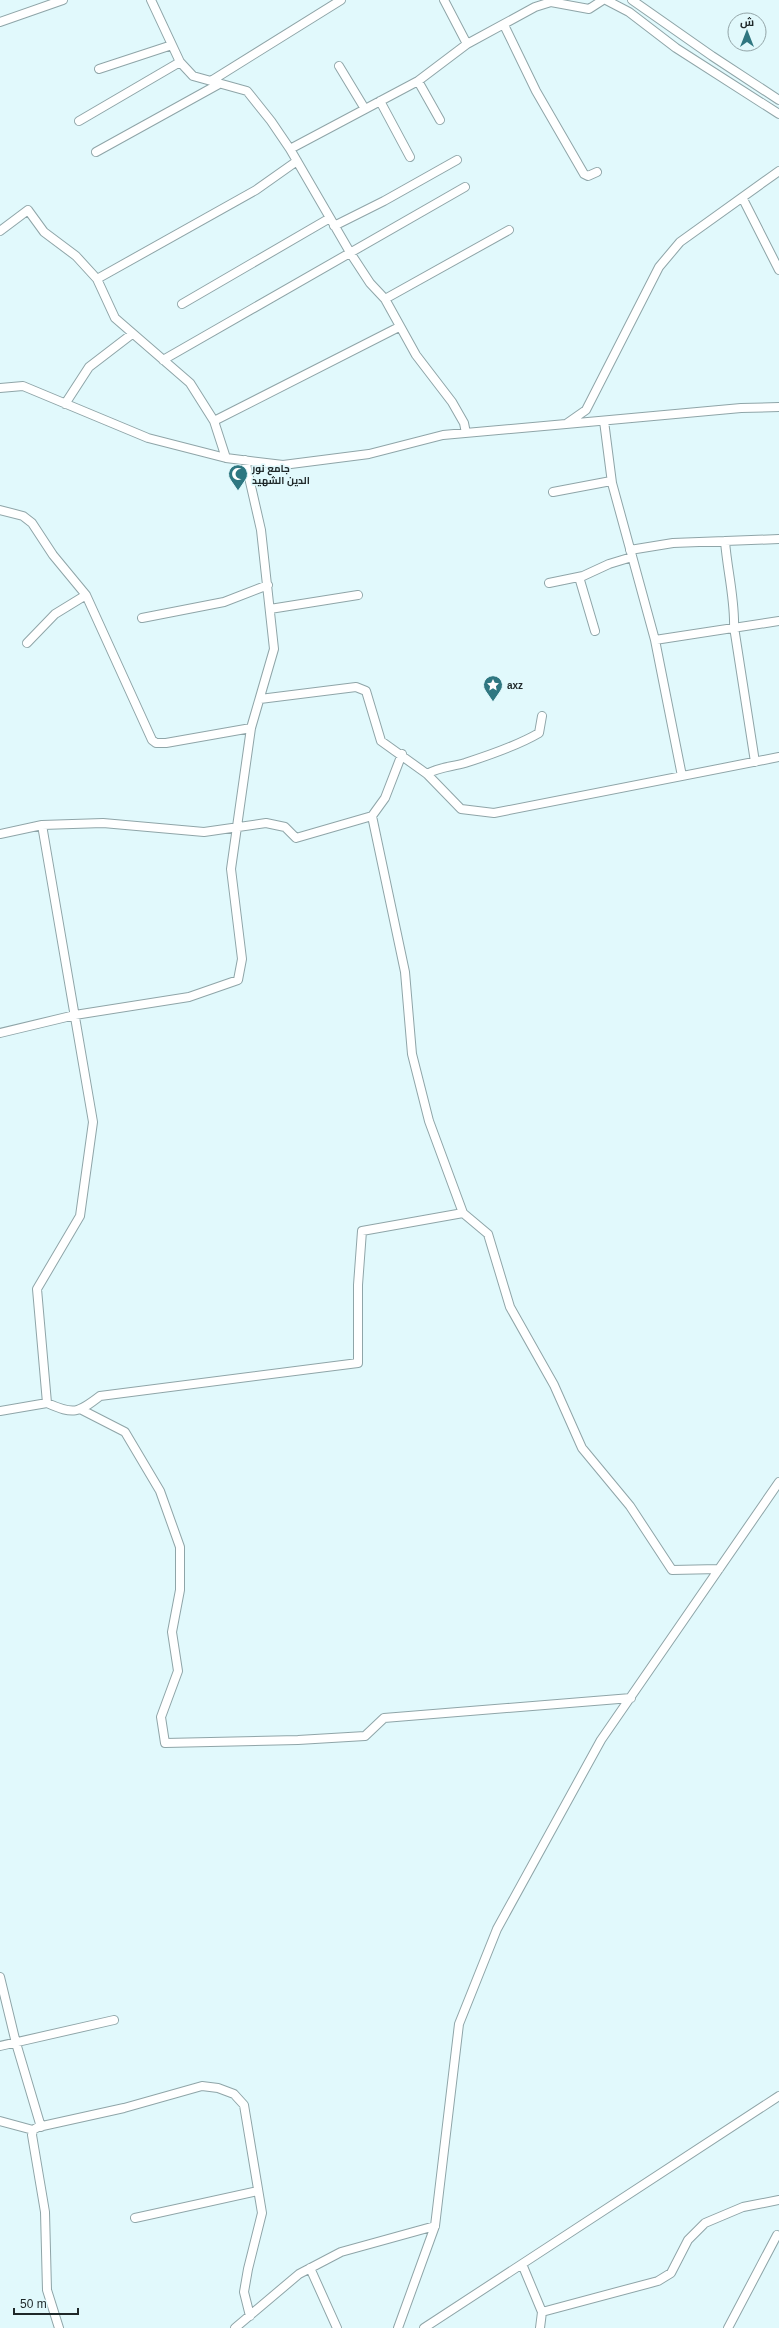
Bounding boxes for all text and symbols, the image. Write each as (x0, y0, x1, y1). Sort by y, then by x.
north arrow (727, 12, 767, 52)
text: ش (740, 16, 754, 29)
mosque icon: جامع نور الدين الشهيد (227, 463, 249, 491)
place label: جامع نور الدين الشهيد (251, 463, 310, 487)
place icon: axz (482, 674, 504, 702)
place label: axz (507, 680, 523, 691)
scale bar (14, 2290, 78, 2316)
text: 50 m (20, 2297, 47, 2311)

